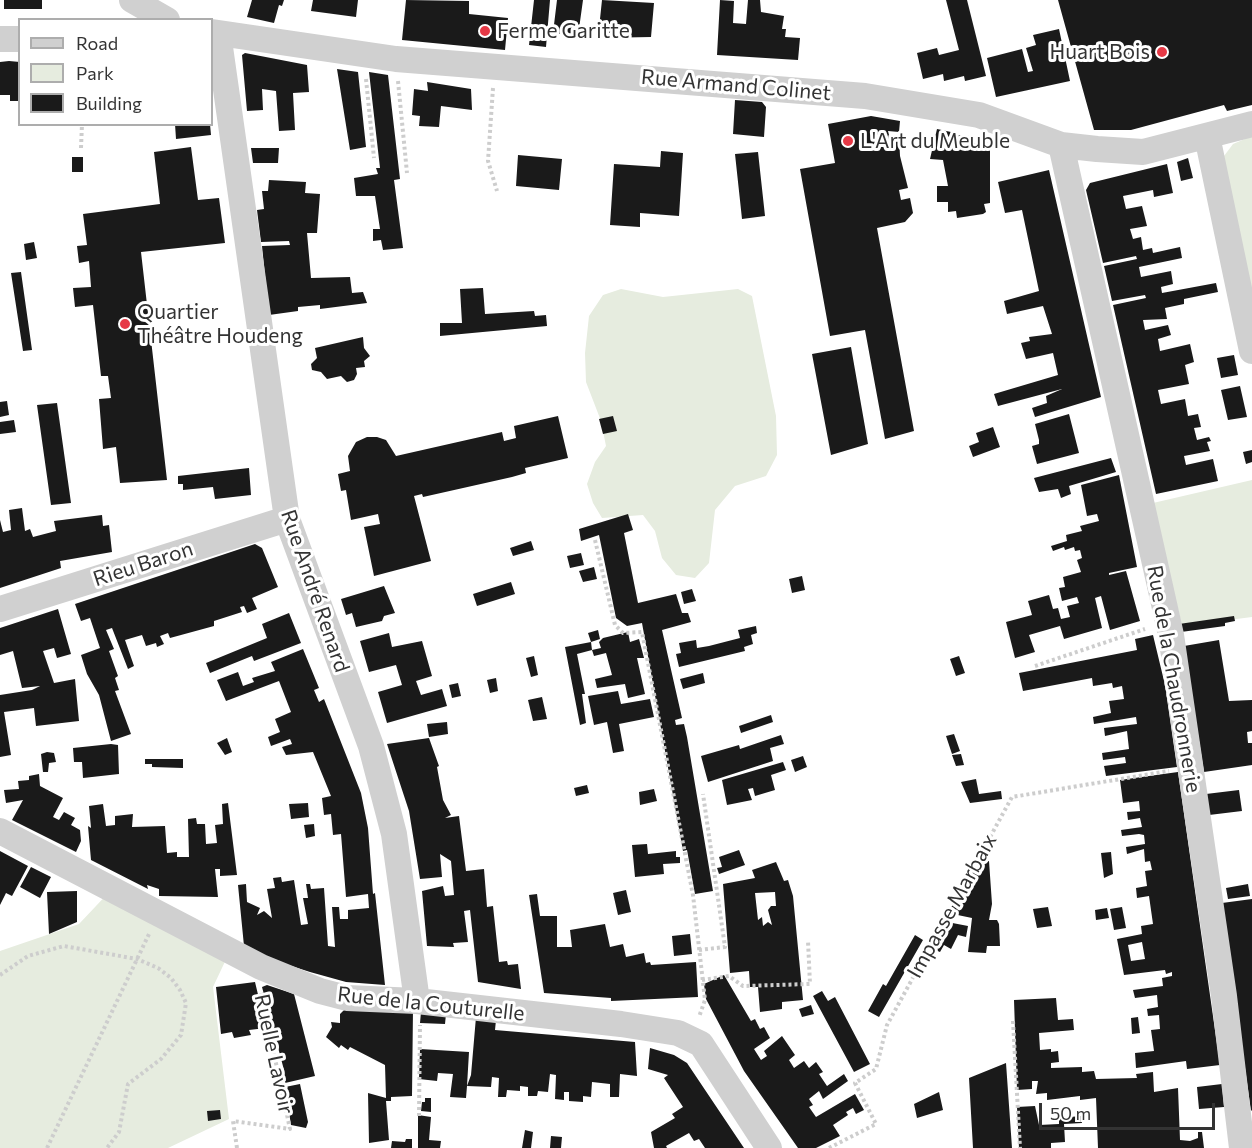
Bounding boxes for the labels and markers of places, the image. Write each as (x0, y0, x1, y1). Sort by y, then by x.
place label: Ferme Garitte (497, 18, 630, 44)
marker: Ferme Garitte (478, 24, 492, 38)
place label: Huart Bois (1049, 39, 1150, 65)
marker: Huart Bois (1155, 45, 1169, 59)
place label: L'Art du Meuble (860, 128, 1010, 154)
marker: L'Art du Meuble (841, 134, 855, 148)
place label: Quartier Théâtre Houdeng (137, 299, 303, 349)
marker: Quartier Théâtre Houdeng (118, 317, 132, 331)

